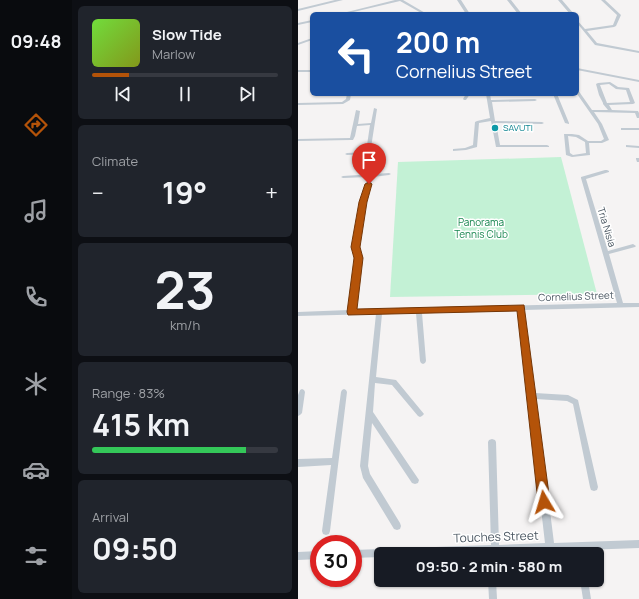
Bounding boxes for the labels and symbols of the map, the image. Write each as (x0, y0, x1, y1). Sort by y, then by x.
place label: SAVUTI (503, 121, 533, 134)
marker: SAVUTI (490, 123, 500, 133)
pin (352, 143, 386, 184)
street label: Tria Nisia (594, 205, 620, 249)
park label: Panorama Tennis Club (454, 215, 508, 241)
street label: Cornelius Street (538, 288, 614, 304)
position arrow (523, 481, 565, 523)
street label: Touches Street (453, 527, 539, 546)
speed limit sign: 30 (310, 535, 362, 587)

